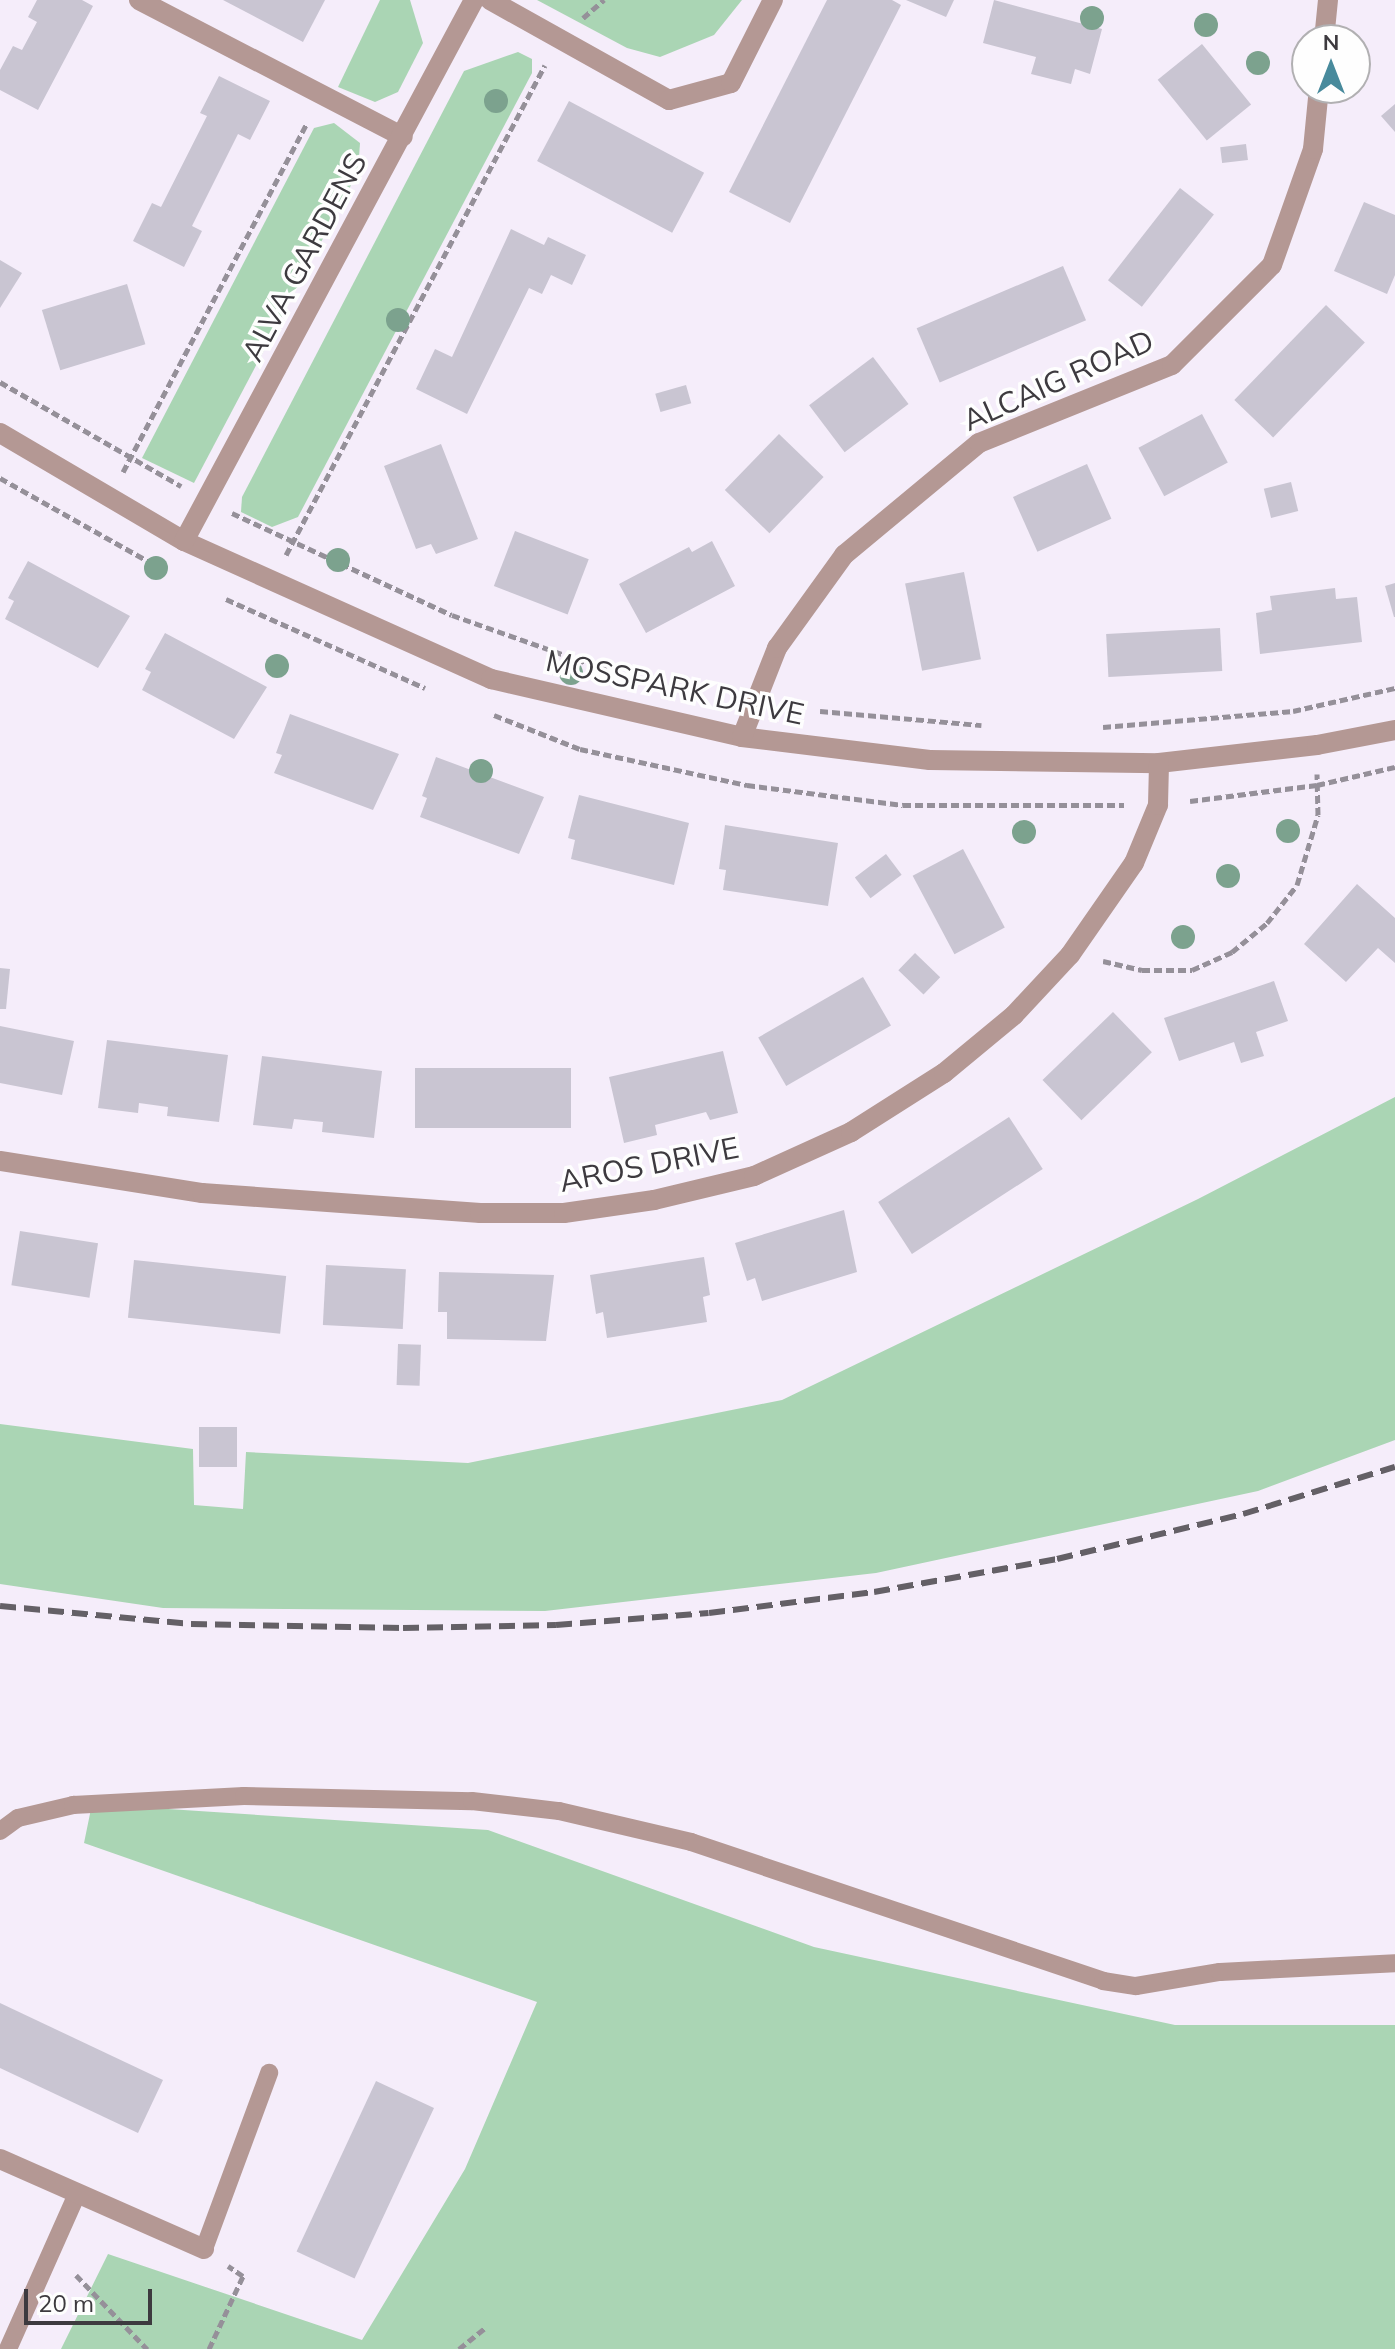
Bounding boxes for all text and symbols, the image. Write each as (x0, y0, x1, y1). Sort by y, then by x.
north arrow (1291, 24, 1371, 104)
text: N (1323, 28, 1339, 56)
street label: ALVA GARDENS (234, 147, 374, 367)
street label: ALCAIG ROAD (957, 322, 1159, 438)
street label: MOSSPARK DRIVE (543, 642, 807, 732)
street label: AROS DRIVE (556, 1129, 742, 1199)
scale bar (28, 2273, 156, 2323)
text: 20 m (38, 2288, 94, 2318)

